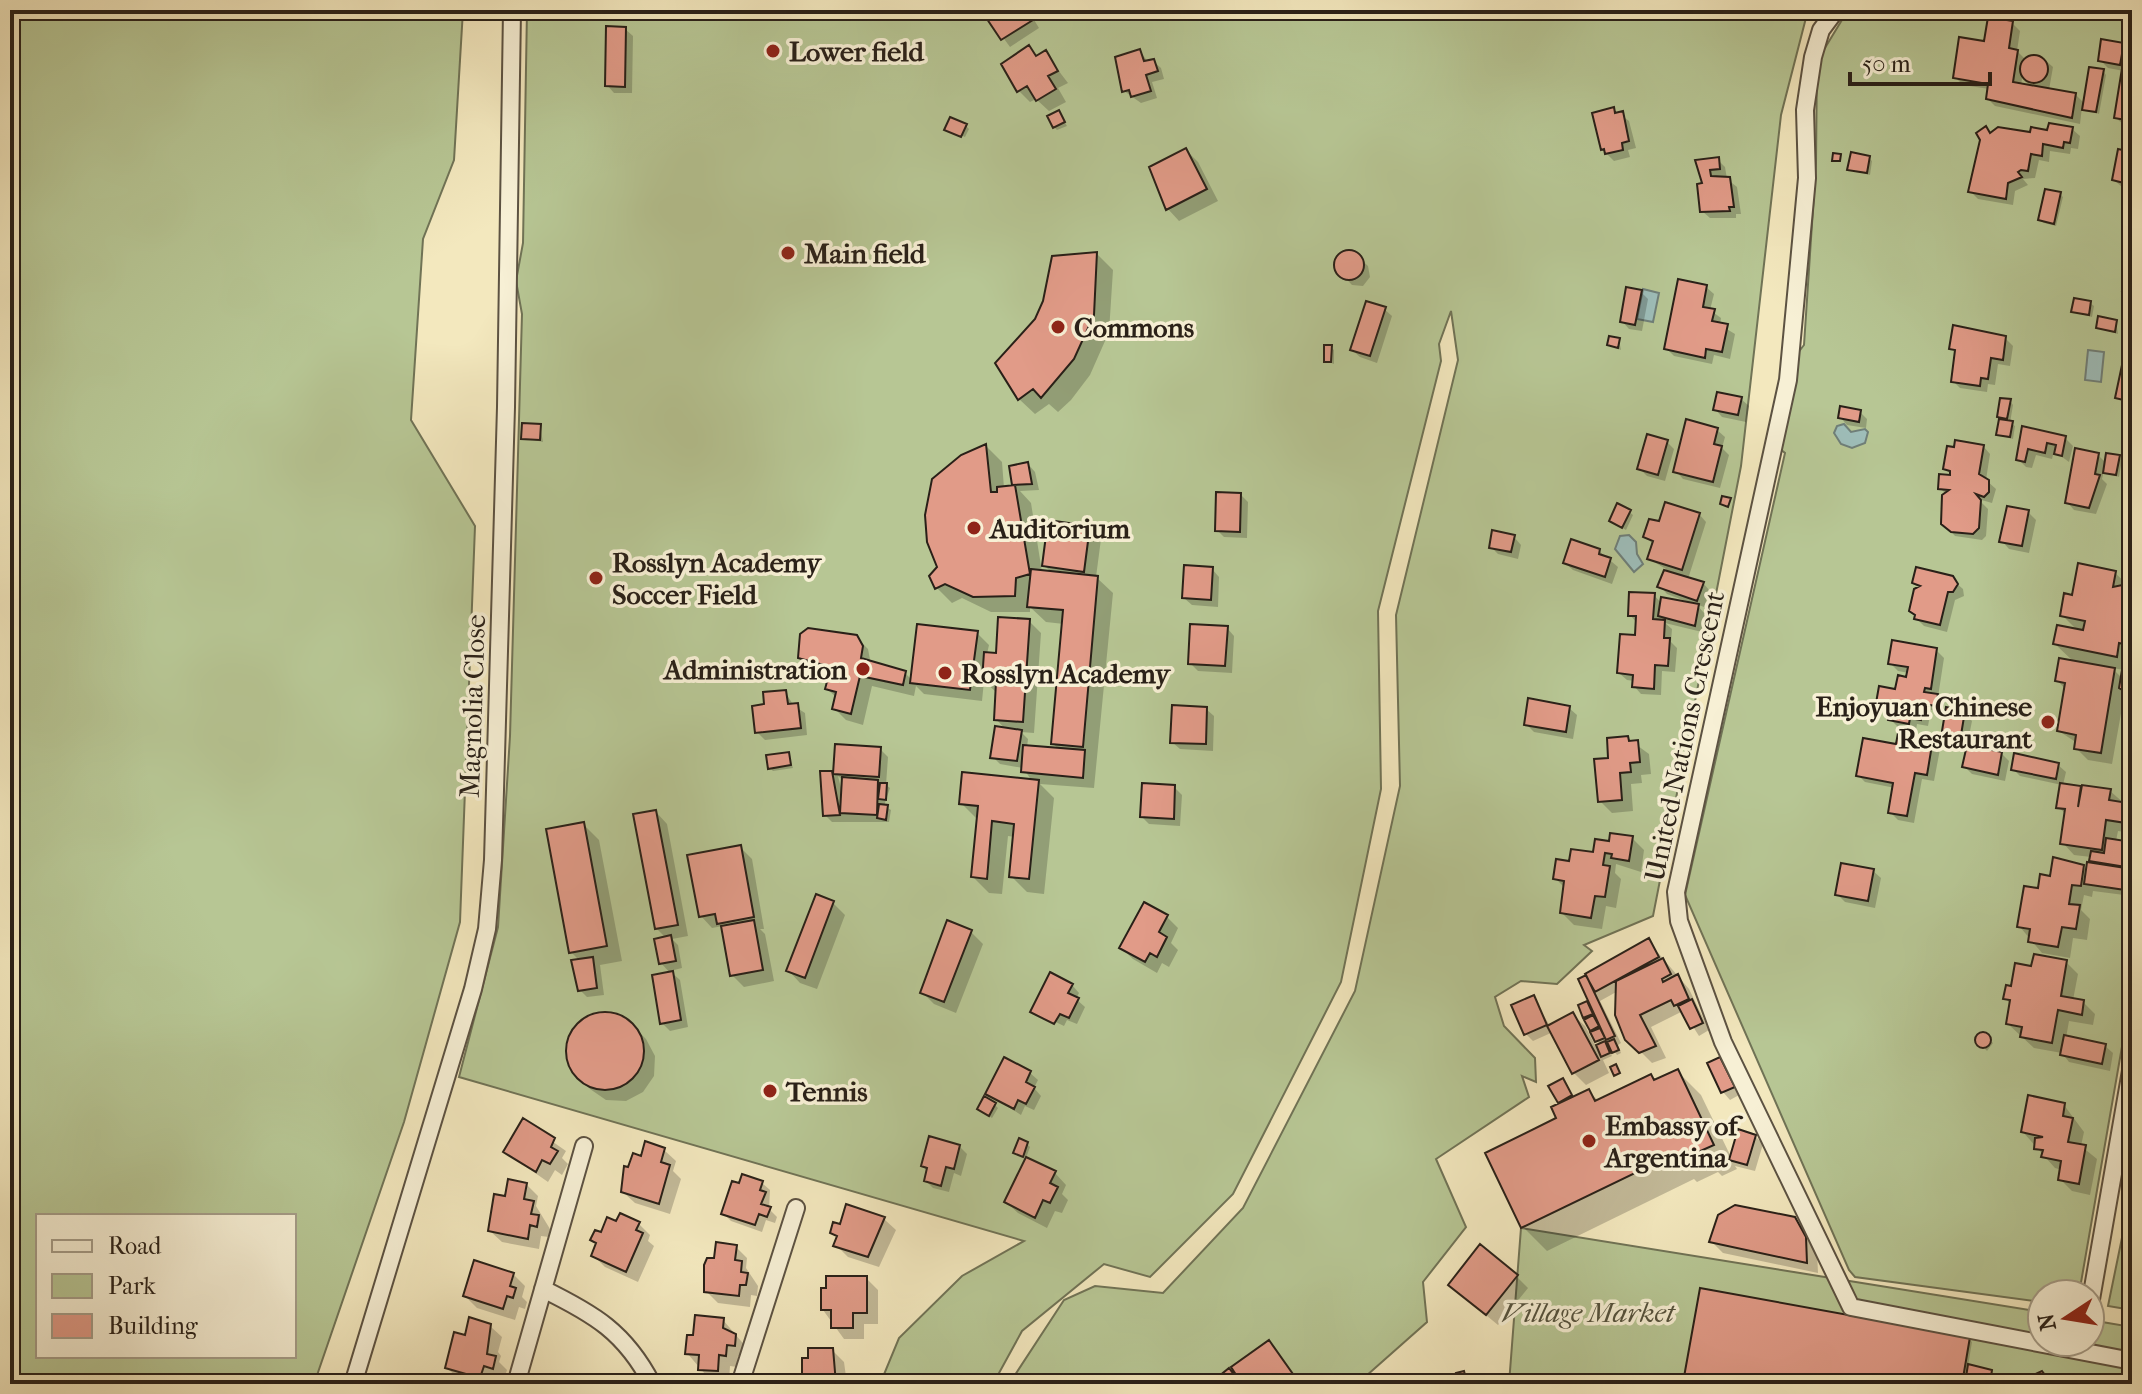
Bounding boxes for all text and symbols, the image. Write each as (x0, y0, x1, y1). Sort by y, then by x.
place label: Lower field (789, 35, 925, 68)
scale bar (1850, 36, 1990, 86)
marker: Lower field (764, 42, 782, 60)
text: 50 m (1862, 50, 1911, 78)
place label: Main field (804, 237, 926, 270)
marker: Main field (779, 244, 797, 262)
place label: Commons (1074, 311, 1194, 344)
marker: Commons (1049, 318, 1067, 336)
place label: Auditorium (988, 512, 1131, 545)
marker: Auditorium (965, 519, 983, 537)
place label: Rosslyn Academy Soccer Field (612, 546, 823, 611)
marker: Rosslyn Academy Soccer Field (587, 569, 605, 587)
street label: United Nations Crescent (1638, 588, 1731, 884)
street label: Magnolia Close (453, 614, 492, 798)
place label: Administration (662, 653, 848, 686)
place label: Rosslyn Academy (961, 657, 1172, 690)
marker: Administration (854, 660, 872, 678)
marker: Rosslyn Academy (936, 664, 954, 682)
place label: Enjoyuan Chinese Restaurant (1815, 690, 2033, 755)
marker: Enjoyuan Chinese Restaurant (2039, 713, 2057, 731)
place label: Tennis (785, 1075, 868, 1108)
marker: Tennis (761, 1082, 779, 1100)
place label: Embassy of Argentina (1603, 1109, 1743, 1174)
marker: Embassy of Argentina (1580, 1132, 1598, 1150)
legend (36, 1214, 296, 1358)
text: Road (108, 1232, 162, 1260)
text: Park (108, 1272, 156, 1300)
north arrow (2026, 1278, 2106, 1358)
park label: Village Market (1502, 1296, 1676, 1329)
text: N (2033, 1311, 2062, 1333)
text: Building (108, 1312, 199, 1340)

